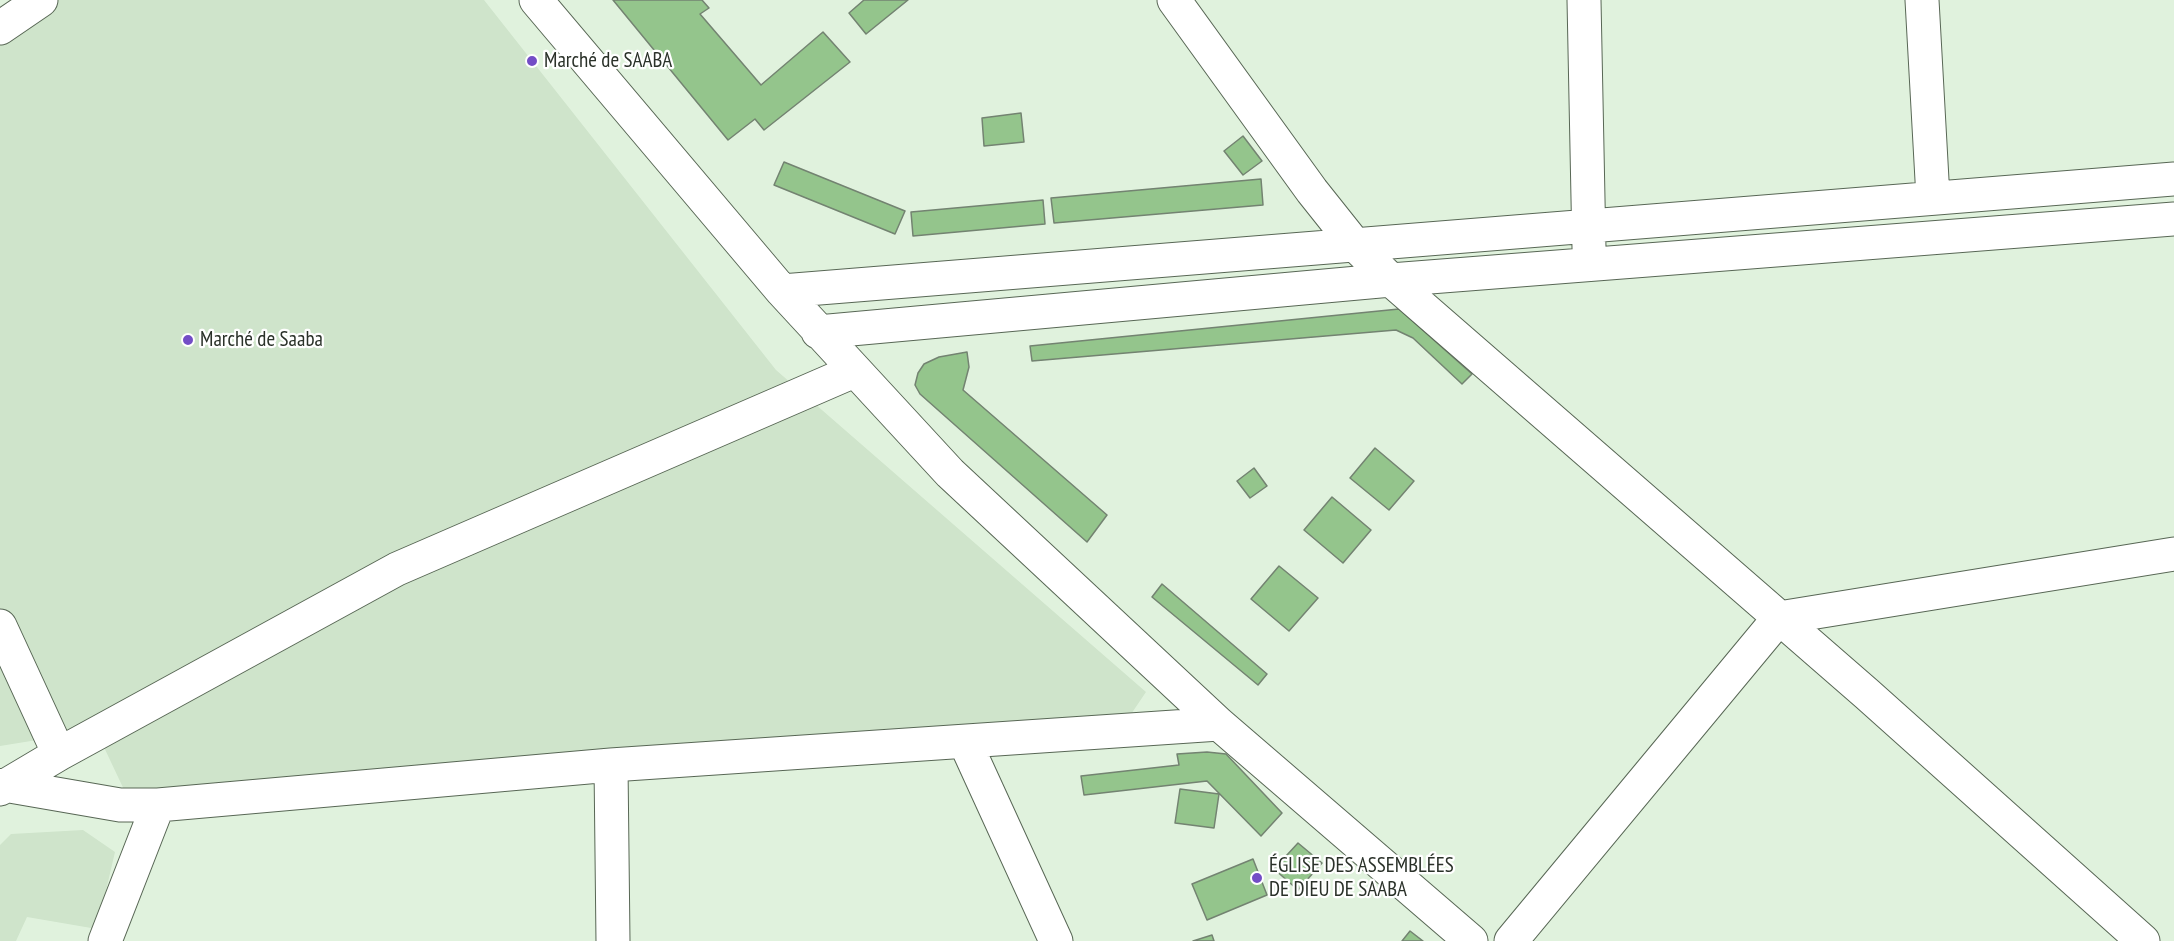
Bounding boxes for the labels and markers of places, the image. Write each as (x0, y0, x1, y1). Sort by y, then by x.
place label: Marché de SAABA (544, 48, 672, 74)
marker: Marché de SAABA (525, 54, 539, 68)
place label: Marché de Saaba (200, 327, 323, 353)
marker: Marché de Saaba (181, 333, 195, 347)
place label: ÉGLISE DES ASSEMBLÉES DE DIEU DE SAABA (1269, 853, 1454, 903)
marker: ÉGLISE DES ASSEMBLÉES DE DIEU DE SAABA (1250, 871, 1264, 885)

